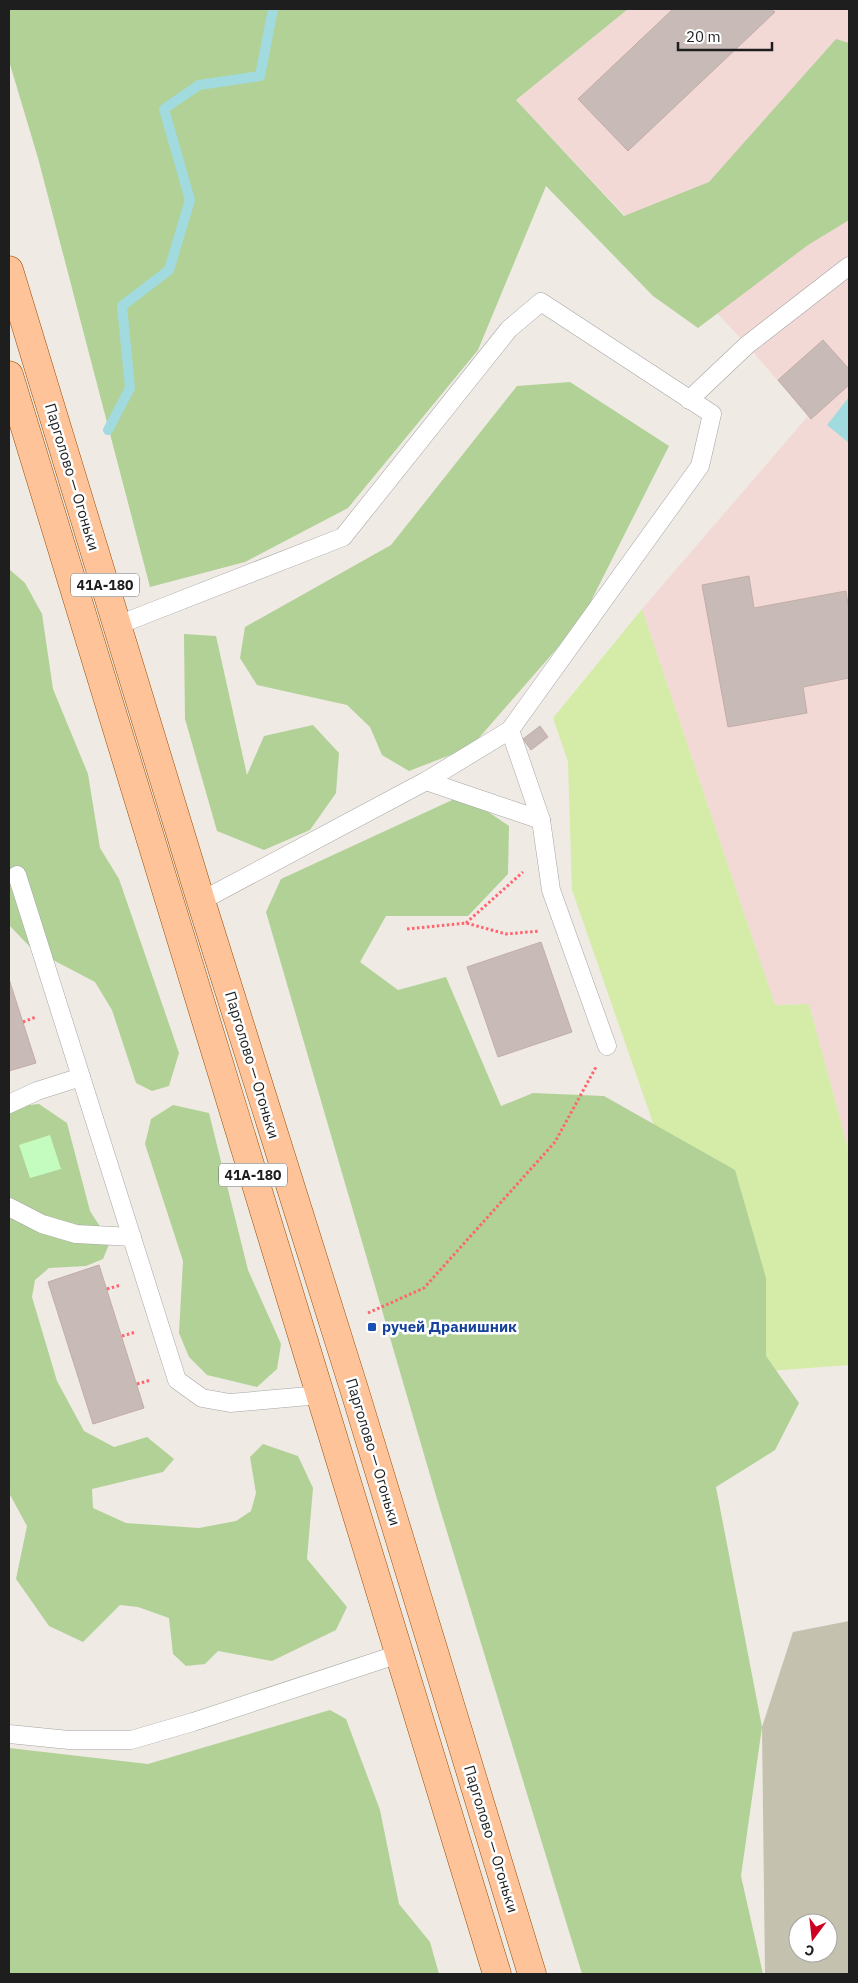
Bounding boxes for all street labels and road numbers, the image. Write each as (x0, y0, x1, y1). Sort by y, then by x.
street label: Парголово — Огоньки (41, 401, 104, 553)
road number: 41А-180 (71, 574, 139, 596)
street label: Парголово — Огоньки (221, 989, 284, 1141)
road number: 41А-180 (219, 1164, 287, 1186)
street label: Парголово — Огоньки (342, 1376, 405, 1528)
street label: Парголово — Огоньки (460, 1763, 523, 1915)

